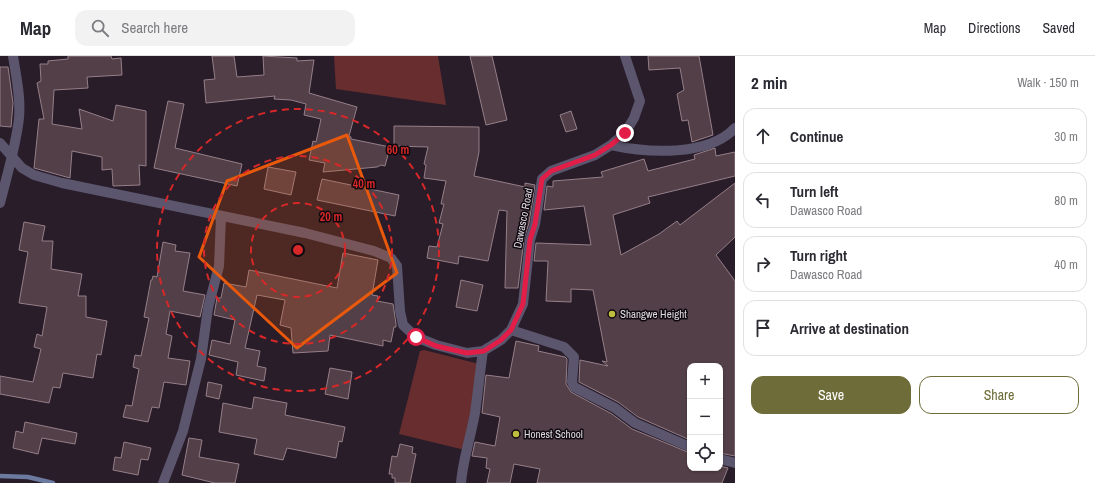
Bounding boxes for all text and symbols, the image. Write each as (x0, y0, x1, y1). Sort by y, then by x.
search box (75, 10, 355, 46)
text: Map (20, 15, 51, 41)
icon: search (89, 17, 111, 39)
text: Search here (121, 17, 188, 38)
text: Map (924, 19, 946, 37)
text: Directions (968, 19, 1020, 37)
text: Saved (1042, 19, 1075, 37)
text: 2 min (751, 71, 787, 94)
text: Walk · 150 m (1017, 74, 1079, 91)
route end (616, 124, 634, 142)
icon: ahead (752, 125, 774, 147)
text: Continue (790, 126, 843, 147)
text: 30 m (1054, 128, 1078, 145)
text: 60 m (387, 142, 409, 158)
text: 40 m (353, 176, 375, 192)
text: Turn left (790, 181, 838, 202)
street label: Dawasco Road (510, 187, 536, 249)
icon: left (752, 189, 774, 211)
text: 80 m (1054, 192, 1078, 209)
text: Dawasco Road (790, 202, 862, 219)
text: 20 m (320, 209, 342, 225)
centre of rings (291, 243, 305, 257)
text: Turn right (790, 245, 847, 266)
icon: right (752, 253, 774, 275)
text: 40 m (1054, 256, 1078, 273)
text: Dawasco Road (790, 266, 862, 283)
place label: Shangwe Height (620, 307, 687, 321)
marker: Shangwe Height (607, 309, 617, 319)
icon: arrive (752, 317, 774, 339)
text: Arrive at destination (790, 318, 909, 339)
route start (407, 328, 425, 346)
map controls (687, 363, 723, 471)
button: + (687, 363, 723, 399)
button: Save (751, 376, 911, 414)
button: Share (919, 376, 1079, 414)
button: − (687, 399, 723, 435)
place label: Honest School (524, 427, 583, 441)
marker: Honest School (511, 429, 521, 439)
button: locate (687, 435, 723, 471)

